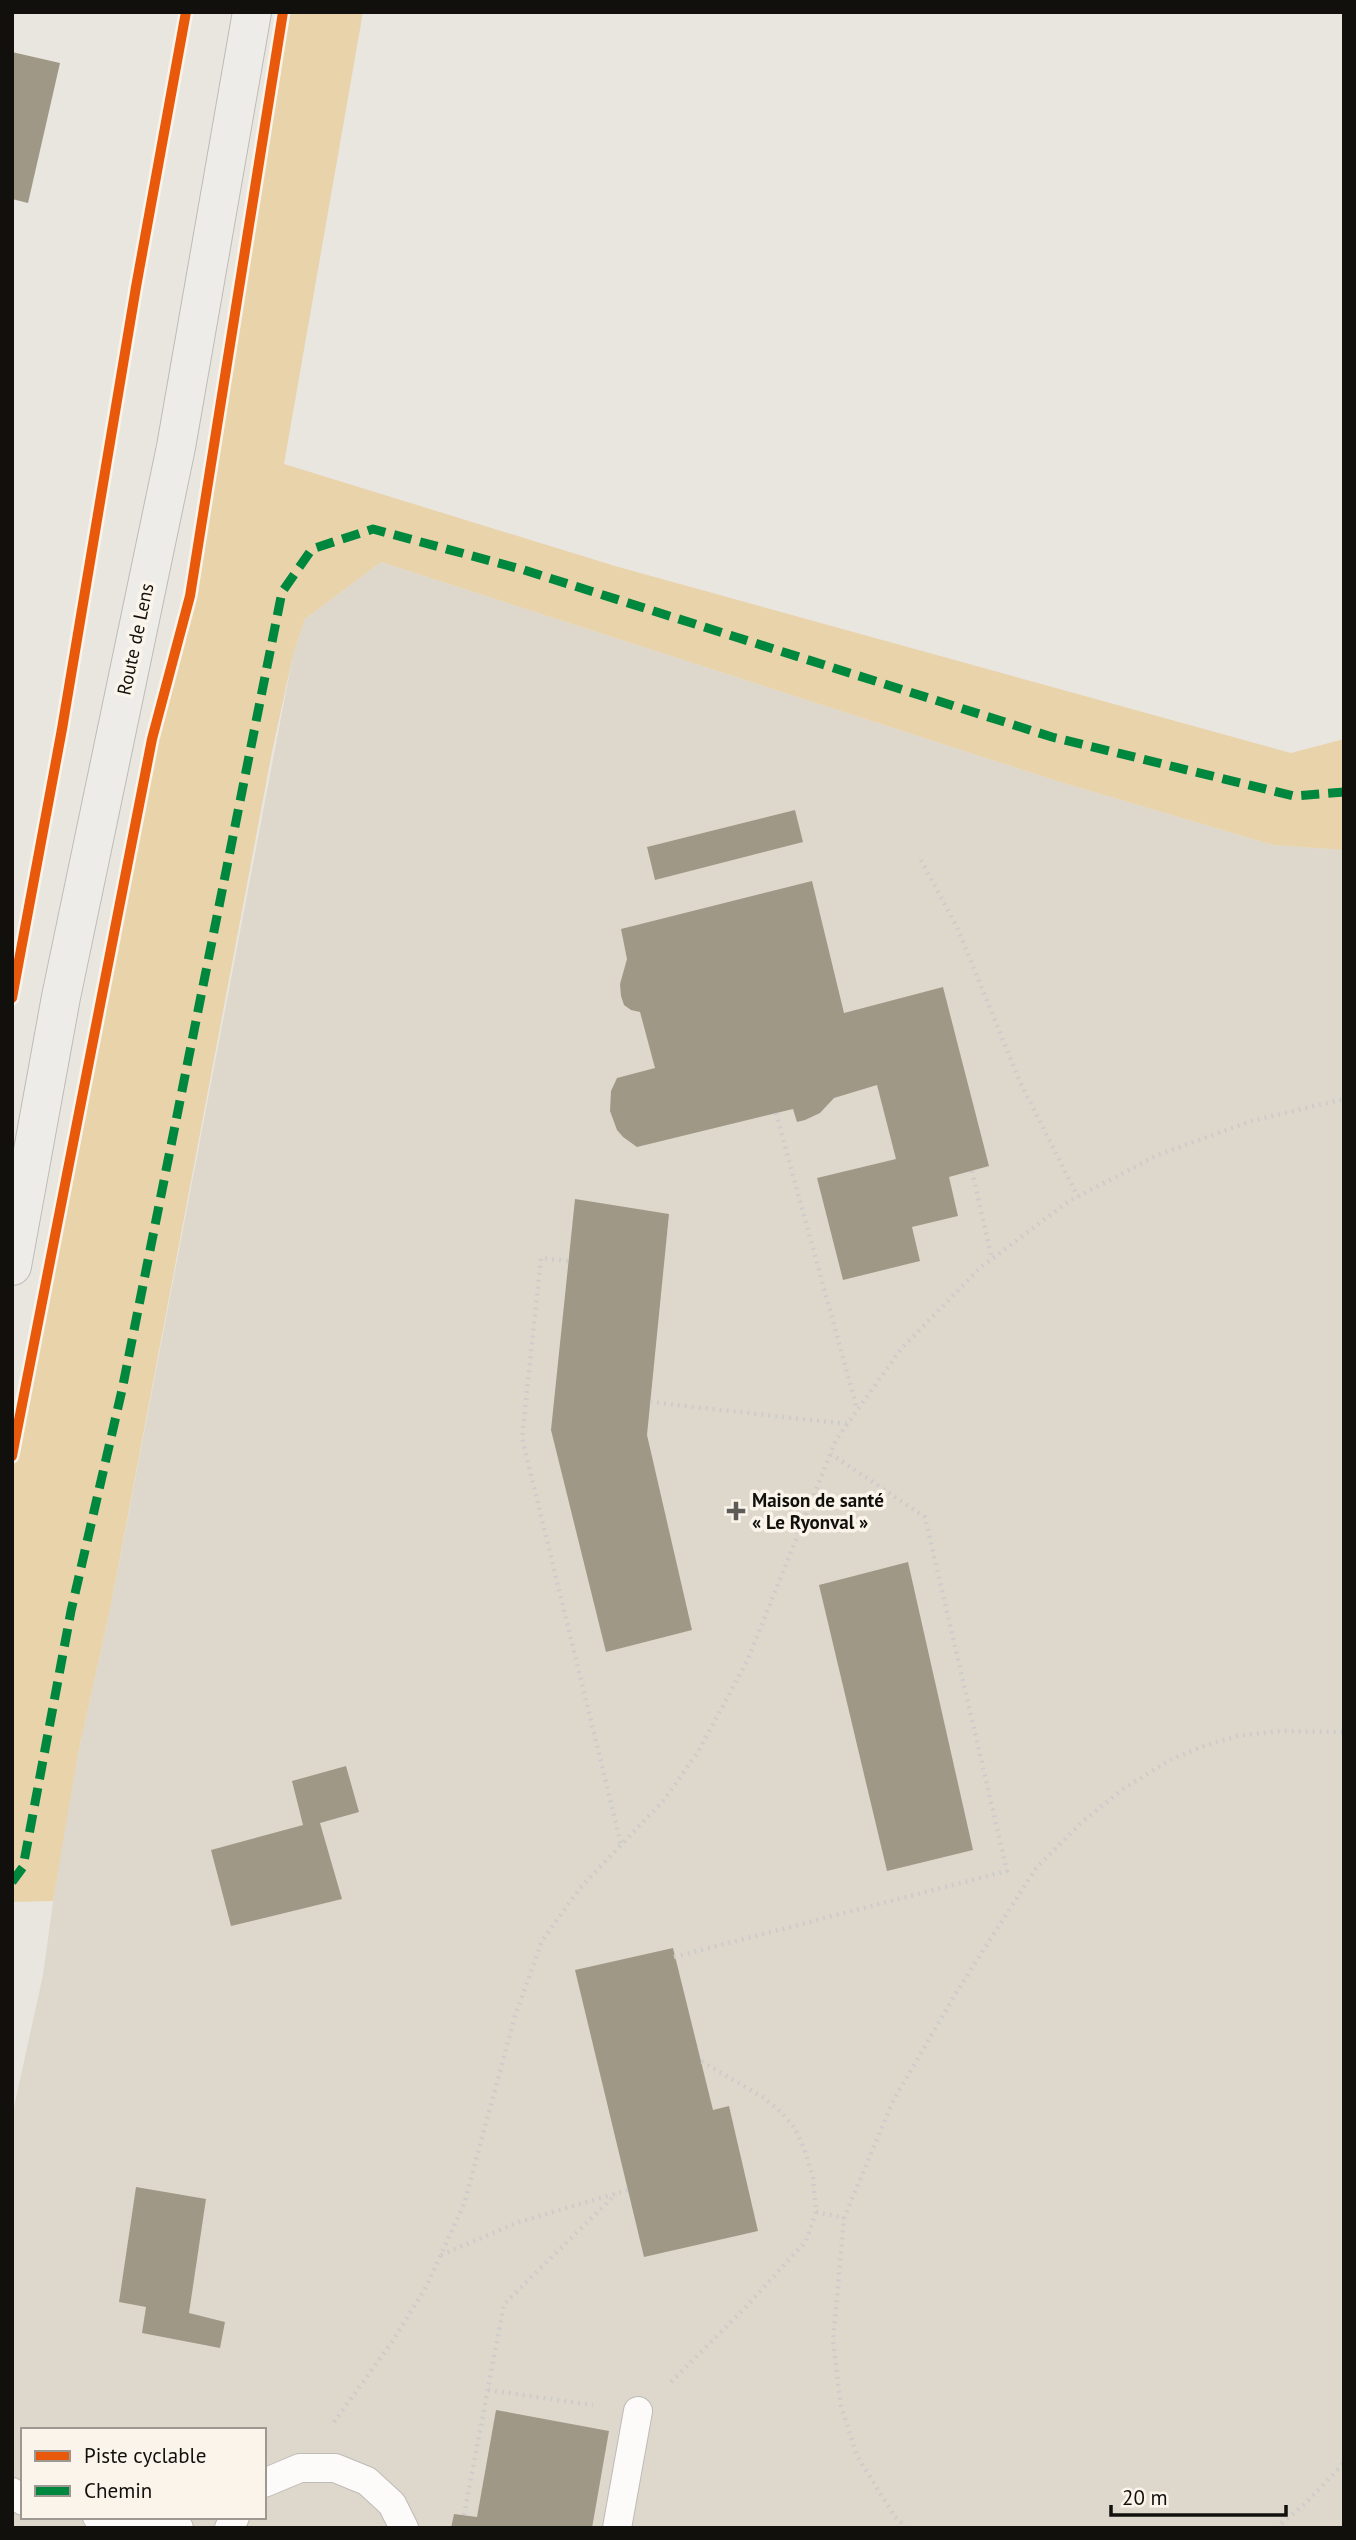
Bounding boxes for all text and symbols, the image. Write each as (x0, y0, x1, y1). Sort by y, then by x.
street label: Route de Lens (111, 581, 159, 697)
place label: Maison de santé « Le Ryonval » (752, 1488, 884, 1534)
marker: Maison de santé « Le Ryonval » (726, 1501, 746, 1521)
legend (21, 2428, 266, 2519)
text: Piste cyclable (84, 2442, 206, 2469)
scale bar (1111, 2474, 1286, 2518)
text: Chemin (84, 2477, 152, 2504)
text: 20 m (1122, 2484, 1168, 2511)

